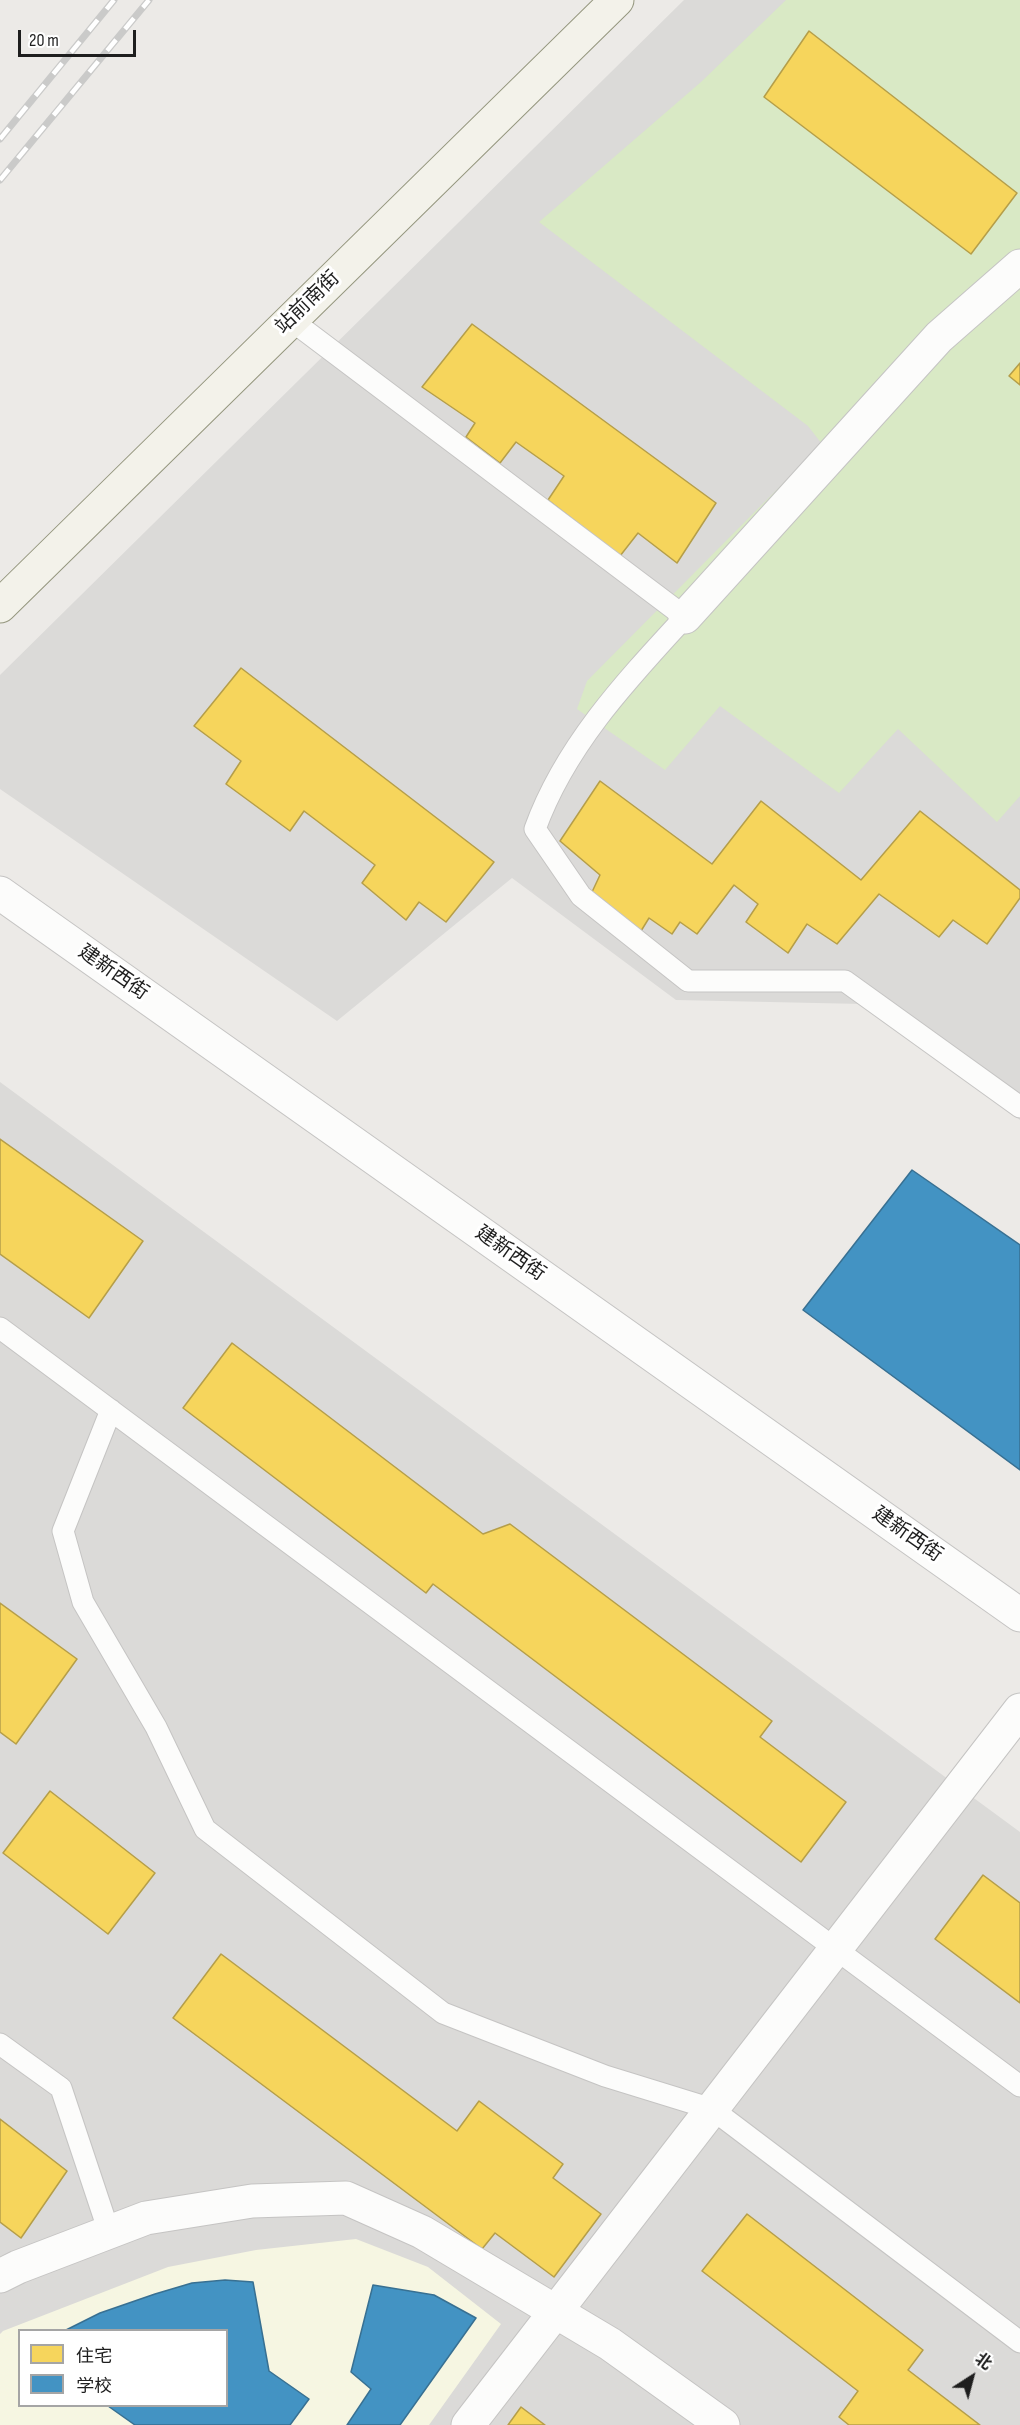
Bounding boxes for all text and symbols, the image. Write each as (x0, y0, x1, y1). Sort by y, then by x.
scale bar (21, 18, 140, 56)
text: 20 m (29, 30, 59, 51)
street label: 站前南街 (271, 267, 345, 339)
street label: 建新西街 (73, 940, 153, 1006)
street label: 建新西街 (470, 1221, 550, 1287)
street label: 建新西街 (867, 1502, 947, 1568)
legend (18, 2329, 228, 2407)
text: 住宅 (76, 2346, 112, 2367)
north arrow (942, 2347, 1002, 2407)
text: 北 (971, 2350, 995, 2374)
text: 学校 (76, 2376, 112, 2397)

